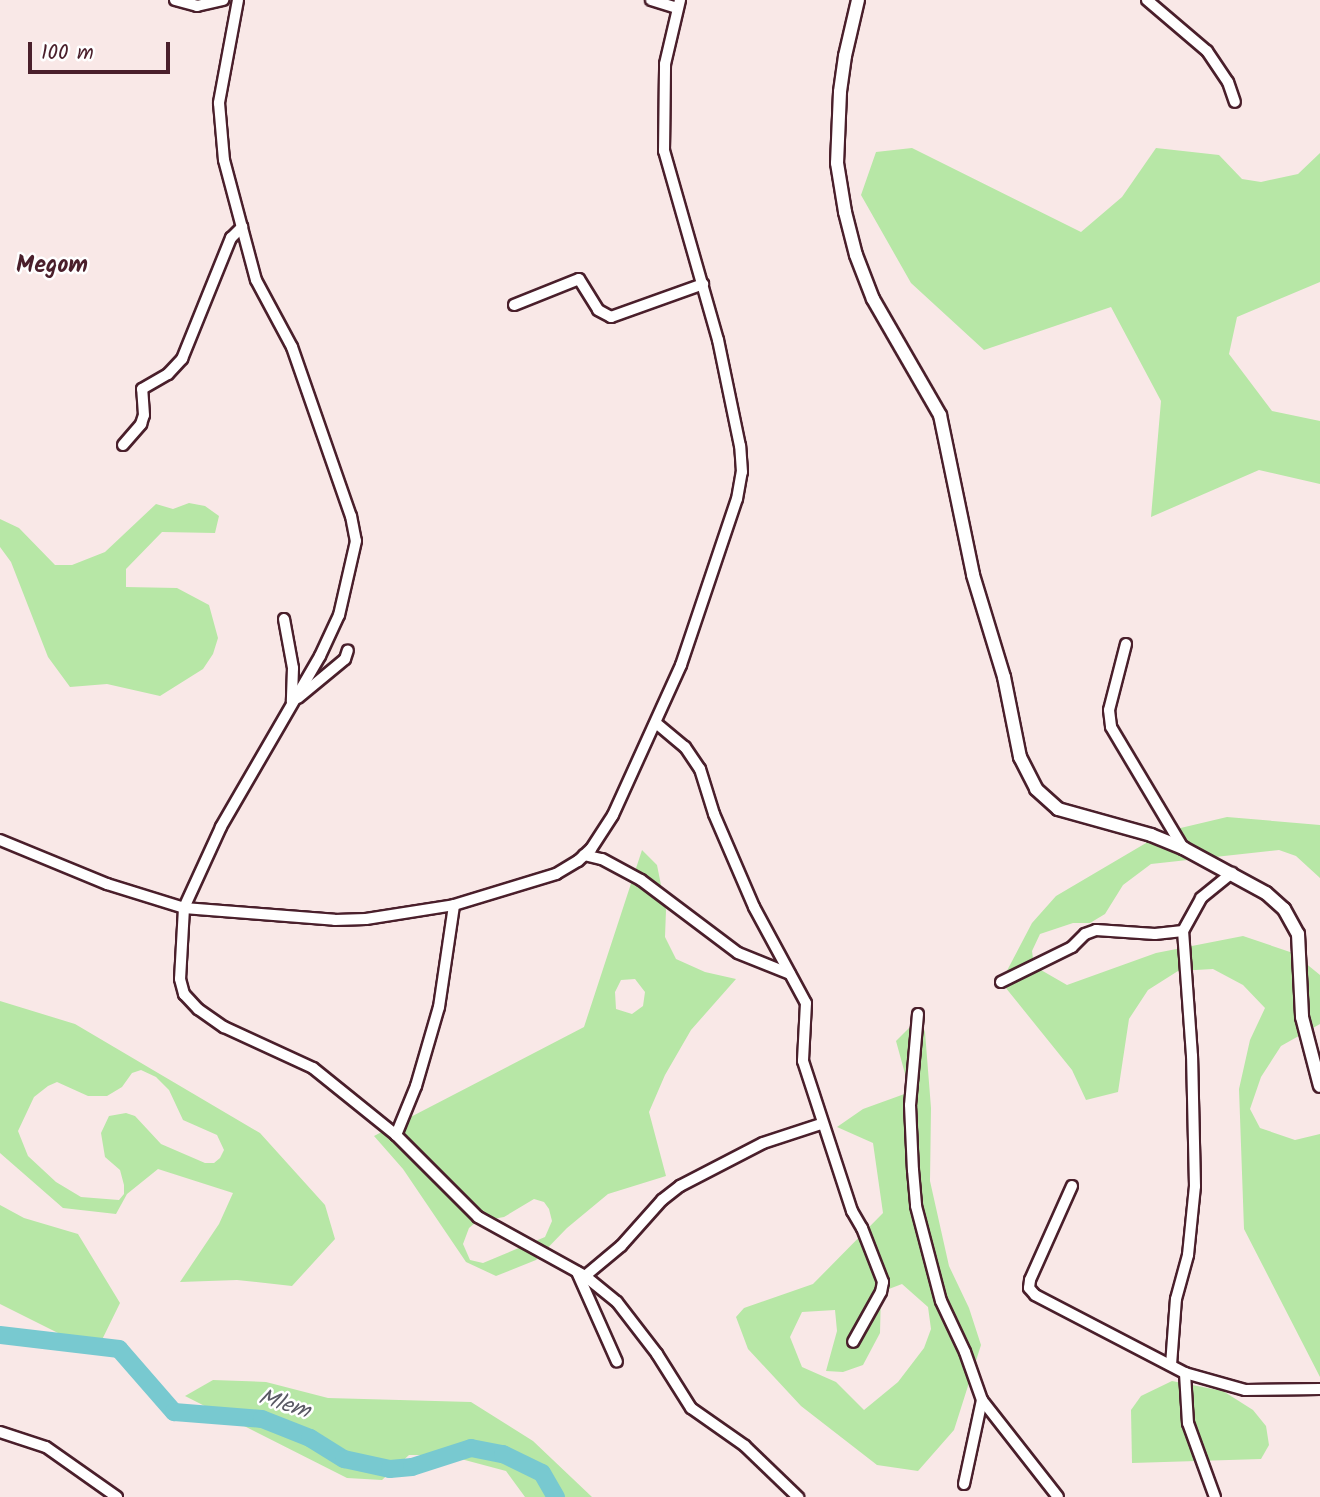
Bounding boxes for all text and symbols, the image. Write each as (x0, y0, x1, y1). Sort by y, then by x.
scale bar (32, 28, 173, 72)
text: 100 m (41, 37, 94, 70)
district label: Megom (16, 252, 88, 280)
water label: Mlem (255, 1384, 313, 1426)

